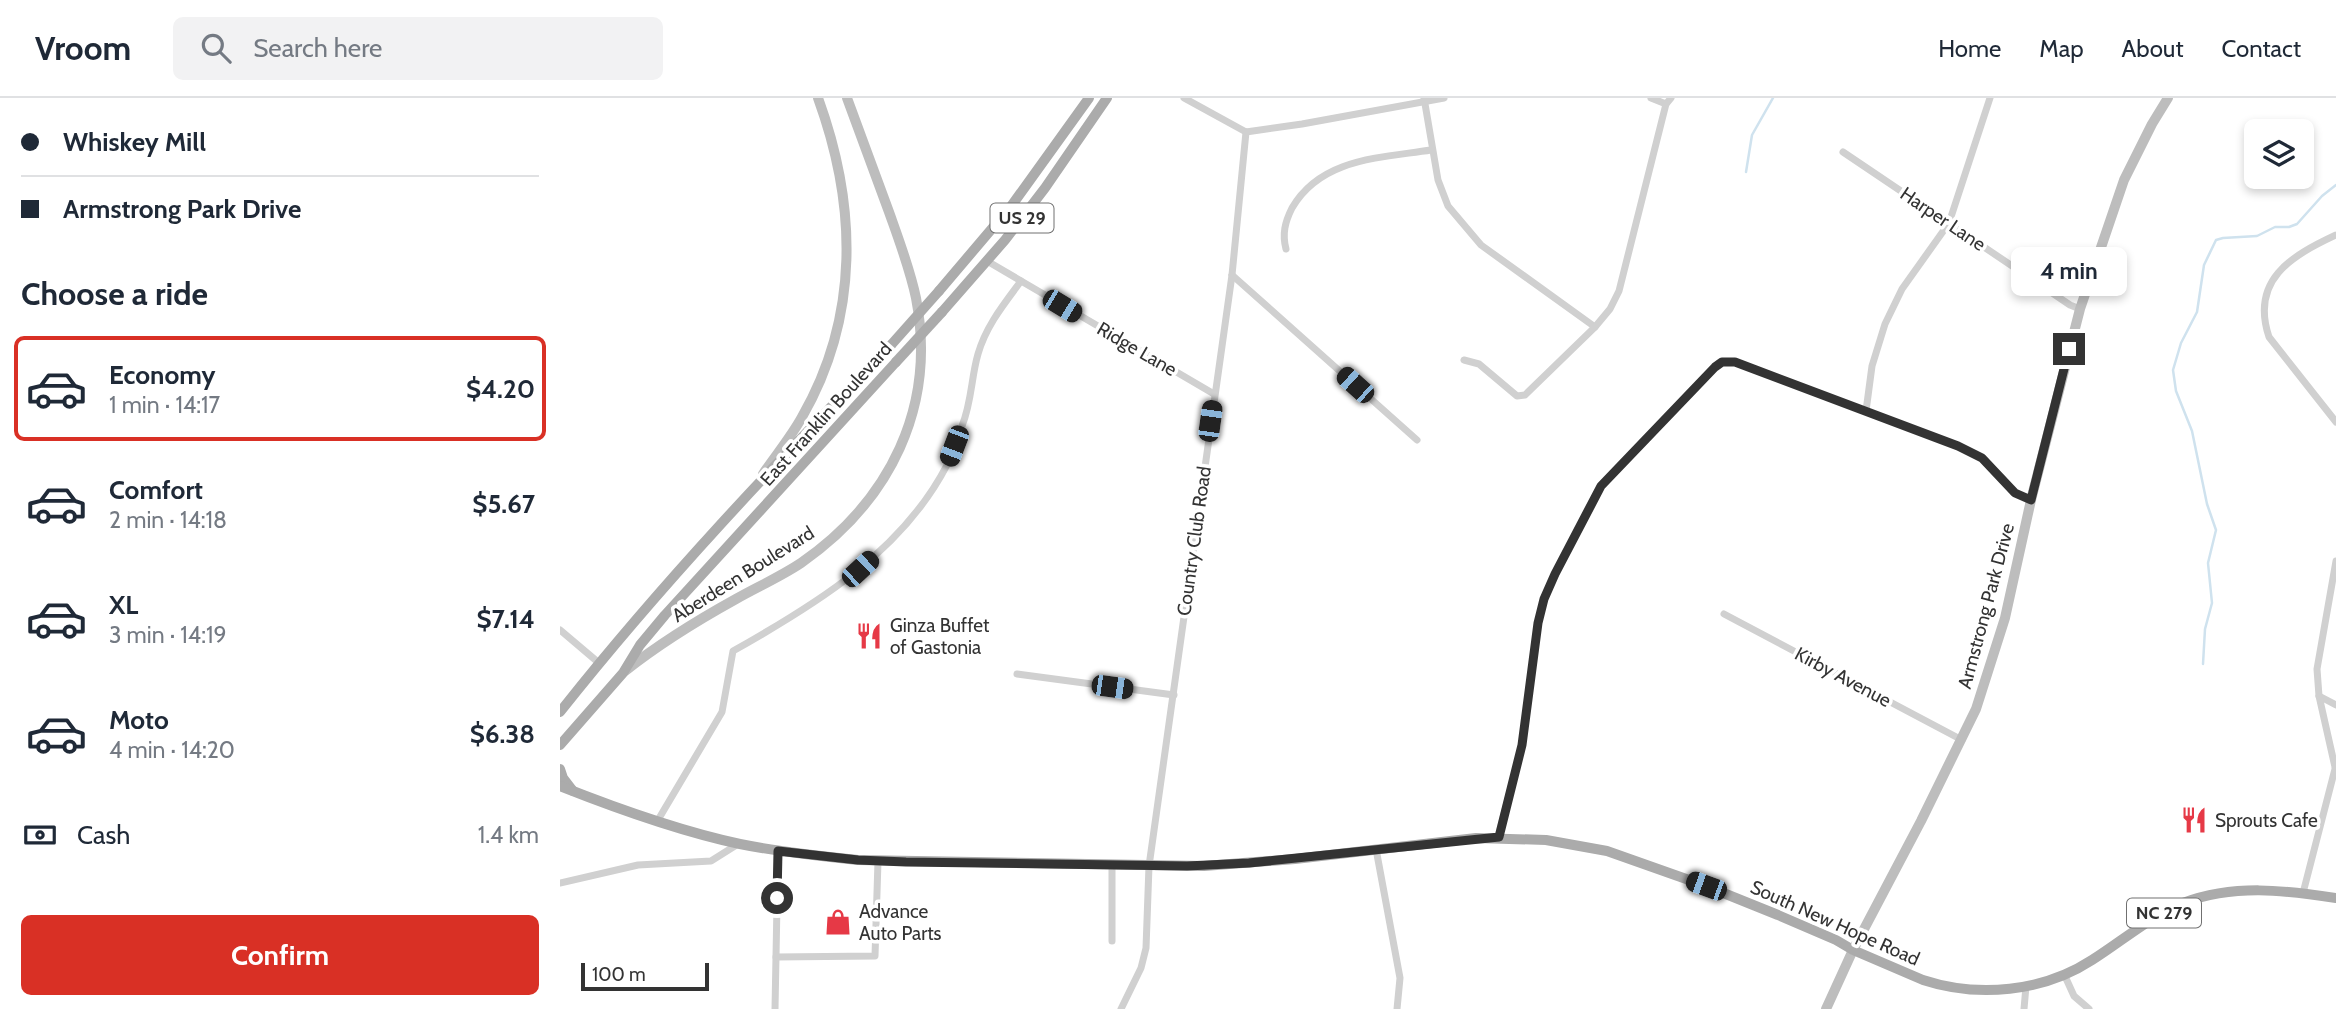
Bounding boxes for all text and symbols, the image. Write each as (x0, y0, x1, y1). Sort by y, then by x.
search box (173, 17, 663, 80)
text: Vroom (35, 28, 131, 68)
icon: search (197, 29, 235, 67)
text: Search here (253, 32, 382, 64)
text: Home (1938, 34, 2001, 63)
text: Map (2039, 34, 2084, 63)
text: About (2122, 34, 2184, 63)
text: Contact (2222, 34, 2301, 63)
map controls (2244, 119, 2314, 189)
button: layers (2244, 119, 2314, 189)
text: Whiskey Mill (63, 126, 206, 158)
street label: Harper Lane (1896, 182, 1990, 256)
text: Armstrong Park Drive (63, 193, 301, 225)
road number: US 29 (990, 204, 1054, 232)
callout: 4 min (2011, 247, 2127, 296)
text: 4 min (2040, 257, 2098, 285)
text: Choose a ride (21, 274, 208, 313)
car (1039, 286, 1086, 326)
street label: Ridge Lane (1093, 317, 1181, 381)
route end (2053, 333, 2085, 365)
street label: East Franklin Boulevard (755, 337, 897, 491)
icon: car (25, 357, 88, 420)
text: Economy (109, 359, 215, 391)
car (1333, 363, 1378, 407)
text: $4.20 (466, 373, 535, 405)
text: 1 min · 14:17 (109, 391, 220, 419)
car (1197, 399, 1224, 443)
car (937, 423, 972, 469)
street label: Country Club Road (1172, 465, 1216, 617)
icon: car (25, 472, 88, 535)
text: Comfort (109, 474, 203, 506)
text: $5.67 (472, 488, 535, 520)
text: 2 min · 14:18 (109, 506, 227, 534)
street label: Armstrong Park Drive (1953, 520, 2019, 691)
street label: Aberdeen Boulevard (668, 521, 818, 627)
car (838, 547, 883, 591)
icon: car (25, 587, 88, 650)
text: XL (109, 589, 138, 621)
text: $7.14 (477, 603, 535, 635)
place label: Ginza Buffet of Gastonia (890, 614, 990, 659)
text: 3 min · 14:19 (109, 621, 226, 649)
restaurant icon: Ginza Buffet of Gastonia (854, 621, 884, 651)
street label: Kirby Avenue (1791, 642, 1895, 712)
car (1090, 674, 1135, 700)
icon: car (25, 702, 88, 765)
text: Moto (109, 704, 169, 736)
text: $6.38 (470, 718, 535, 750)
text: 4 min · 14:20 (109, 736, 235, 764)
restaurant icon: Sprouts Cafe (2179, 805, 2209, 835)
place label: Sprouts Cafe (2215, 809, 2318, 832)
icon: cash (21, 816, 59, 854)
text: Cash (77, 819, 130, 851)
text: 1.4 km (478, 821, 539, 849)
car (1683, 869, 1730, 903)
street label: South New Hope Road (1747, 875, 1923, 971)
route start (761, 882, 793, 914)
road number: NC 279 (2127, 898, 2201, 928)
place label: Advance Auto Parts (859, 900, 942, 945)
shop icon: Advance Auto Parts (823, 907, 853, 937)
button: Confirm (21, 915, 539, 995)
scale bar (581, 960, 709, 992)
text: 100 m (592, 963, 646, 986)

